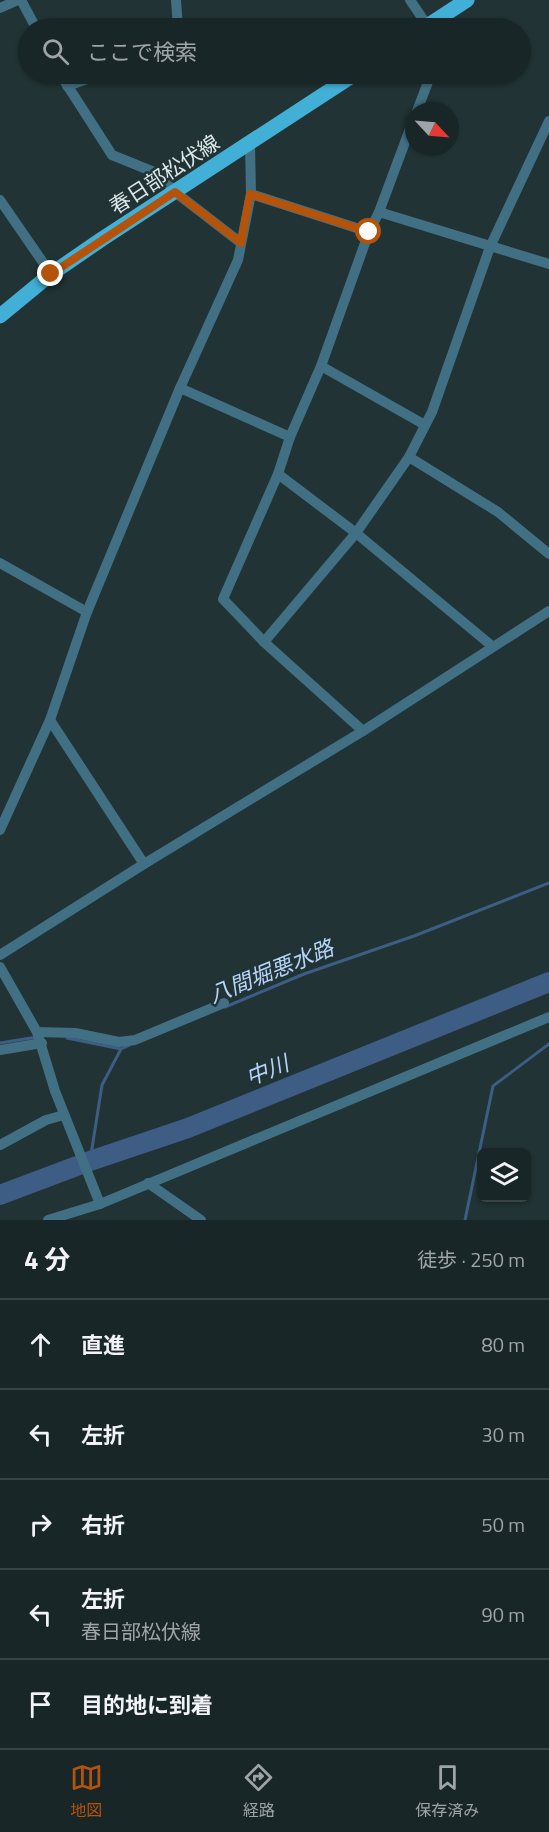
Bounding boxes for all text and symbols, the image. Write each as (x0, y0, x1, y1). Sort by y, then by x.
search box (18, 18, 531, 84)
icon: search (39, 35, 72, 68)
text: ここで検索 (87, 35, 197, 69)
north arrow (405, 102, 459, 156)
street label: 春日部松伏線 (102, 126, 226, 222)
route start (355, 218, 381, 244)
route end (37, 260, 63, 286)
water label: 八間堀悪水路 (203, 930, 340, 1011)
water label: 中川 (240, 1045, 296, 1094)
map controls (477, 1148, 531, 1202)
button: layers (477, 1148, 531, 1202)
text: 4 分 (24, 1240, 70, 1279)
text: 徒歩 · 250 m (417, 1244, 525, 1275)
icon: ahead (24, 1328, 57, 1361)
text: 直進 (81, 1328, 125, 1362)
text: 80 m (481, 1329, 525, 1360)
icon: left (24, 1418, 57, 1451)
text: 左折 (81, 1418, 125, 1452)
text: 30 m (481, 1419, 525, 1450)
icon: right (24, 1508, 57, 1541)
text: 右折 (81, 1508, 125, 1542)
text: 50 m (481, 1509, 525, 1540)
text: 左折 (81, 1582, 125, 1616)
icon: left (24, 1598, 57, 1631)
text: 90 m (481, 1599, 525, 1630)
text: 春日部松伏線 (81, 1616, 201, 1647)
icon: arrive (24, 1688, 57, 1721)
text: 目的地に到着 (81, 1688, 213, 1722)
tab: 地図 (70, 1761, 103, 1822)
tab: 経路 (242, 1761, 275, 1822)
tab: 保存済み (415, 1761, 479, 1822)

